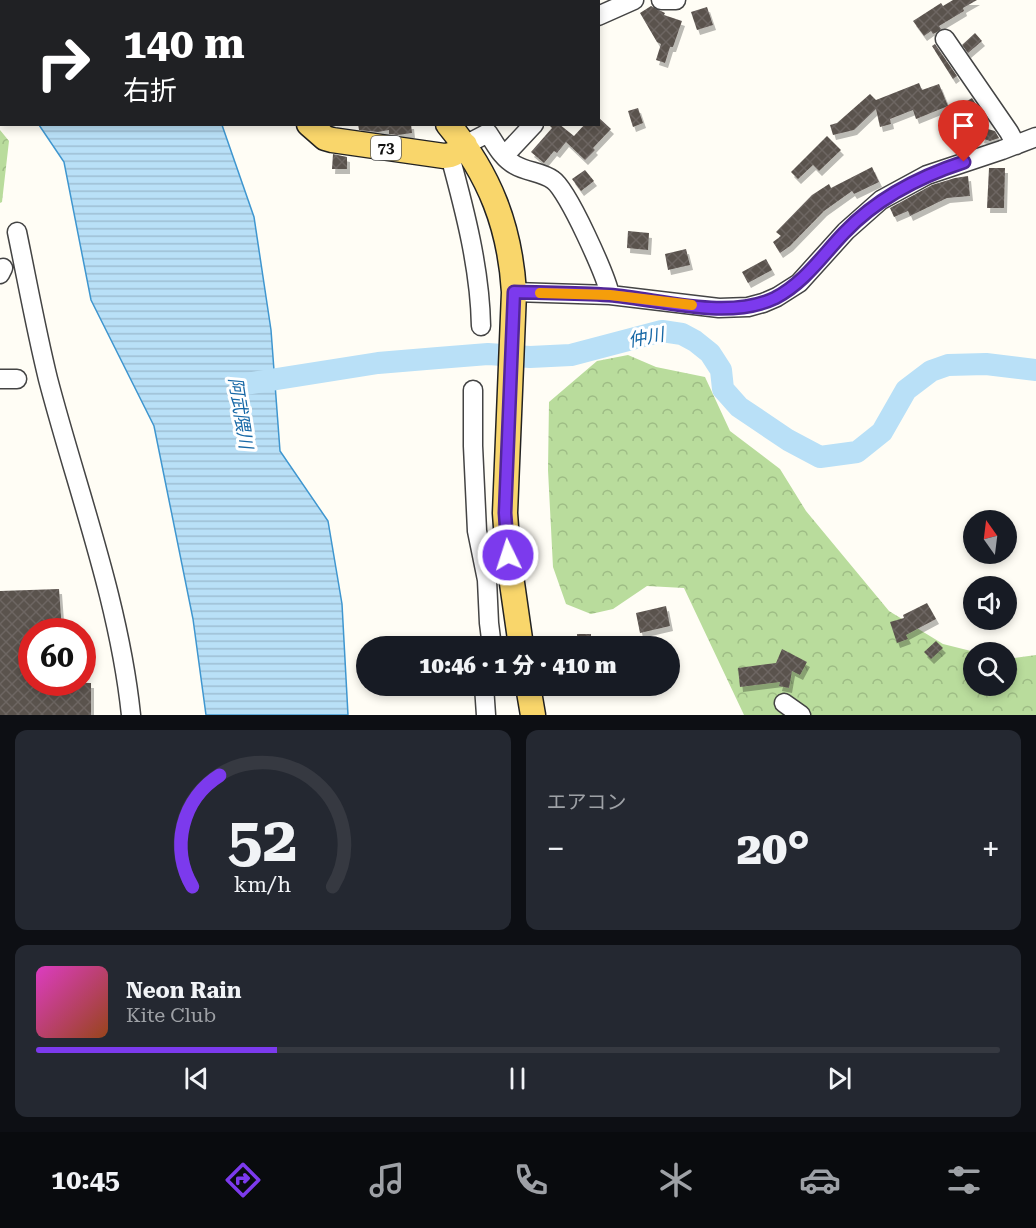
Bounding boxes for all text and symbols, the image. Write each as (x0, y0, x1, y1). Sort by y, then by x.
text: 140 m (123, 19, 245, 68)
icon: right (24, 24, 102, 102)
text: 右折 (123, 75, 177, 107)
pin (938, 100, 989, 162)
icon: arrive (947, 109, 980, 142)
road number: 73 (371, 136, 401, 160)
water label: 仲川 (626, 323, 668, 351)
water label: 阿武隈川 (225, 376, 257, 452)
north arrow (963, 510, 1017, 564)
map controls (963, 510, 1017, 696)
position arrow (476, 523, 540, 587)
button: sound (963, 576, 1017, 630)
speed limit sign: 60 (18, 618, 96, 696)
button: search (963, 642, 1017, 696)
text: 10:46 · 1 分 · 410 m (419, 653, 617, 678)
text: エアコン (547, 790, 627, 814)
text: 52 (228, 803, 298, 876)
text: 20° (737, 822, 810, 875)
text: − (547, 829, 565, 868)
text: + (982, 829, 1000, 868)
text: km/h (234, 872, 292, 897)
text: Neon Rain (126, 978, 241, 1003)
text: Kite Club (126, 1003, 216, 1027)
icon: previous (180, 1062, 213, 1095)
icon: pause (501, 1062, 534, 1095)
icon: next (823, 1062, 856, 1095)
icon: directions (222, 1159, 264, 1201)
icon: music (366, 1159, 408, 1201)
icon: phone (510, 1159, 552, 1201)
icon: climate (655, 1159, 697, 1201)
icon: car (799, 1159, 841, 1201)
icon: filters (943, 1159, 985, 1201)
text: 10:45 (51, 1164, 120, 1196)

